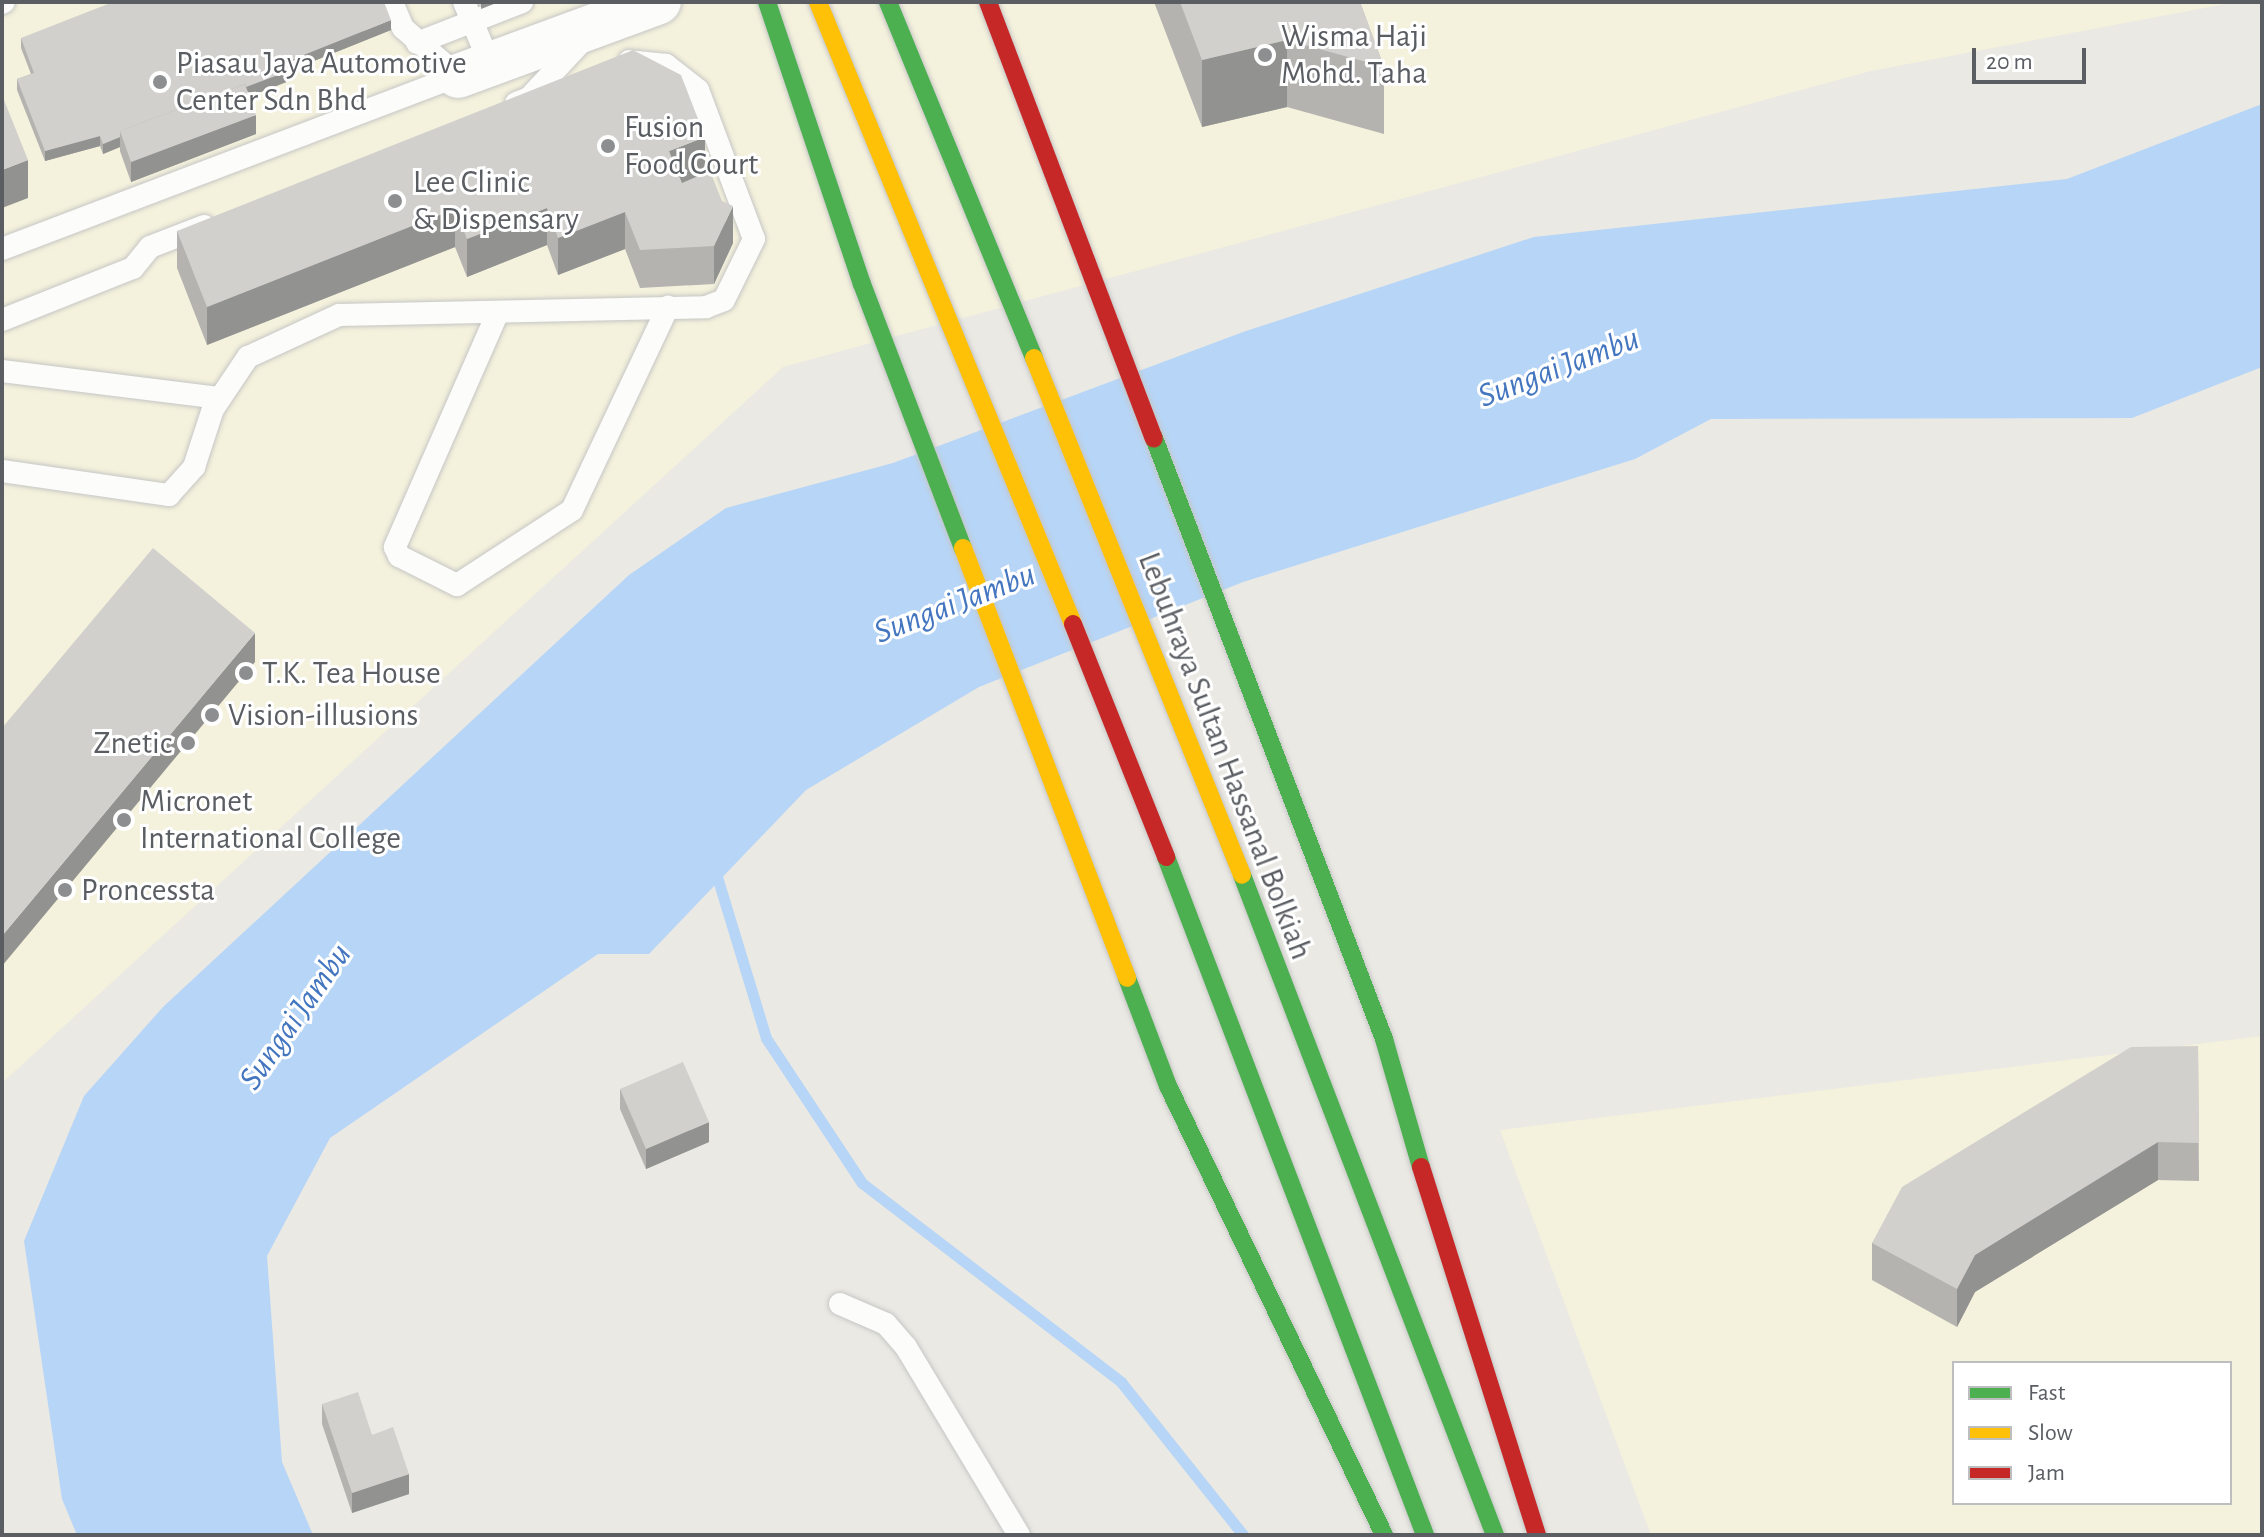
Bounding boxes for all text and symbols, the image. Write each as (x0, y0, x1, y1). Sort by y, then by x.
place label: Wisma Haji Mohd. Taha (1281, 18, 1427, 93)
scale bar (1976, 32, 2090, 82)
place label: Piasau Jaya Automotive Center Sdn Bhd (176, 45, 467, 120)
marker: Wisma Haji Mohd. Taha (1256, 46, 1274, 64)
text: 20 m (1986, 50, 2033, 74)
marker: Piasau Jaya Automotive Center Sdn Bhd (151, 73, 169, 91)
place label: Fusion Food Court (624, 109, 758, 184)
marker: Fusion Food Court (599, 137, 617, 155)
place label: Lee Clinic & Dispensary (413, 164, 579, 239)
marker: Lee Clinic & Dispensary (384, 190, 406, 212)
water label: Sungai Jambu (1473, 319, 1645, 417)
street label: Lebuhraya Sultan Hassanal Bolkiah (1129, 547, 1321, 965)
water label: Sungai Jambu (869, 555, 1041, 653)
place label: T.K. Tea House (262, 654, 441, 692)
marker: T.K. Tea House (237, 664, 255, 682)
place label: Vision-illusions (228, 696, 418, 734)
marker: Vision-illusions (203, 706, 221, 724)
place label: Znetic (94, 724, 172, 762)
marker: Znetic (179, 734, 197, 752)
place label: Micronet International College (140, 783, 401, 858)
marker: Micronet International College (115, 811, 133, 829)
place label: Proncessta (81, 871, 215, 909)
marker: Proncessta (56, 881, 74, 899)
water label: Sungai Jambu (231, 936, 361, 1098)
legend (1952, 1361, 2232, 1505)
text: Fast (2028, 1381, 2065, 1405)
text: Slow (2028, 1421, 2073, 1445)
text: Jam (2028, 1461, 2065, 1485)

